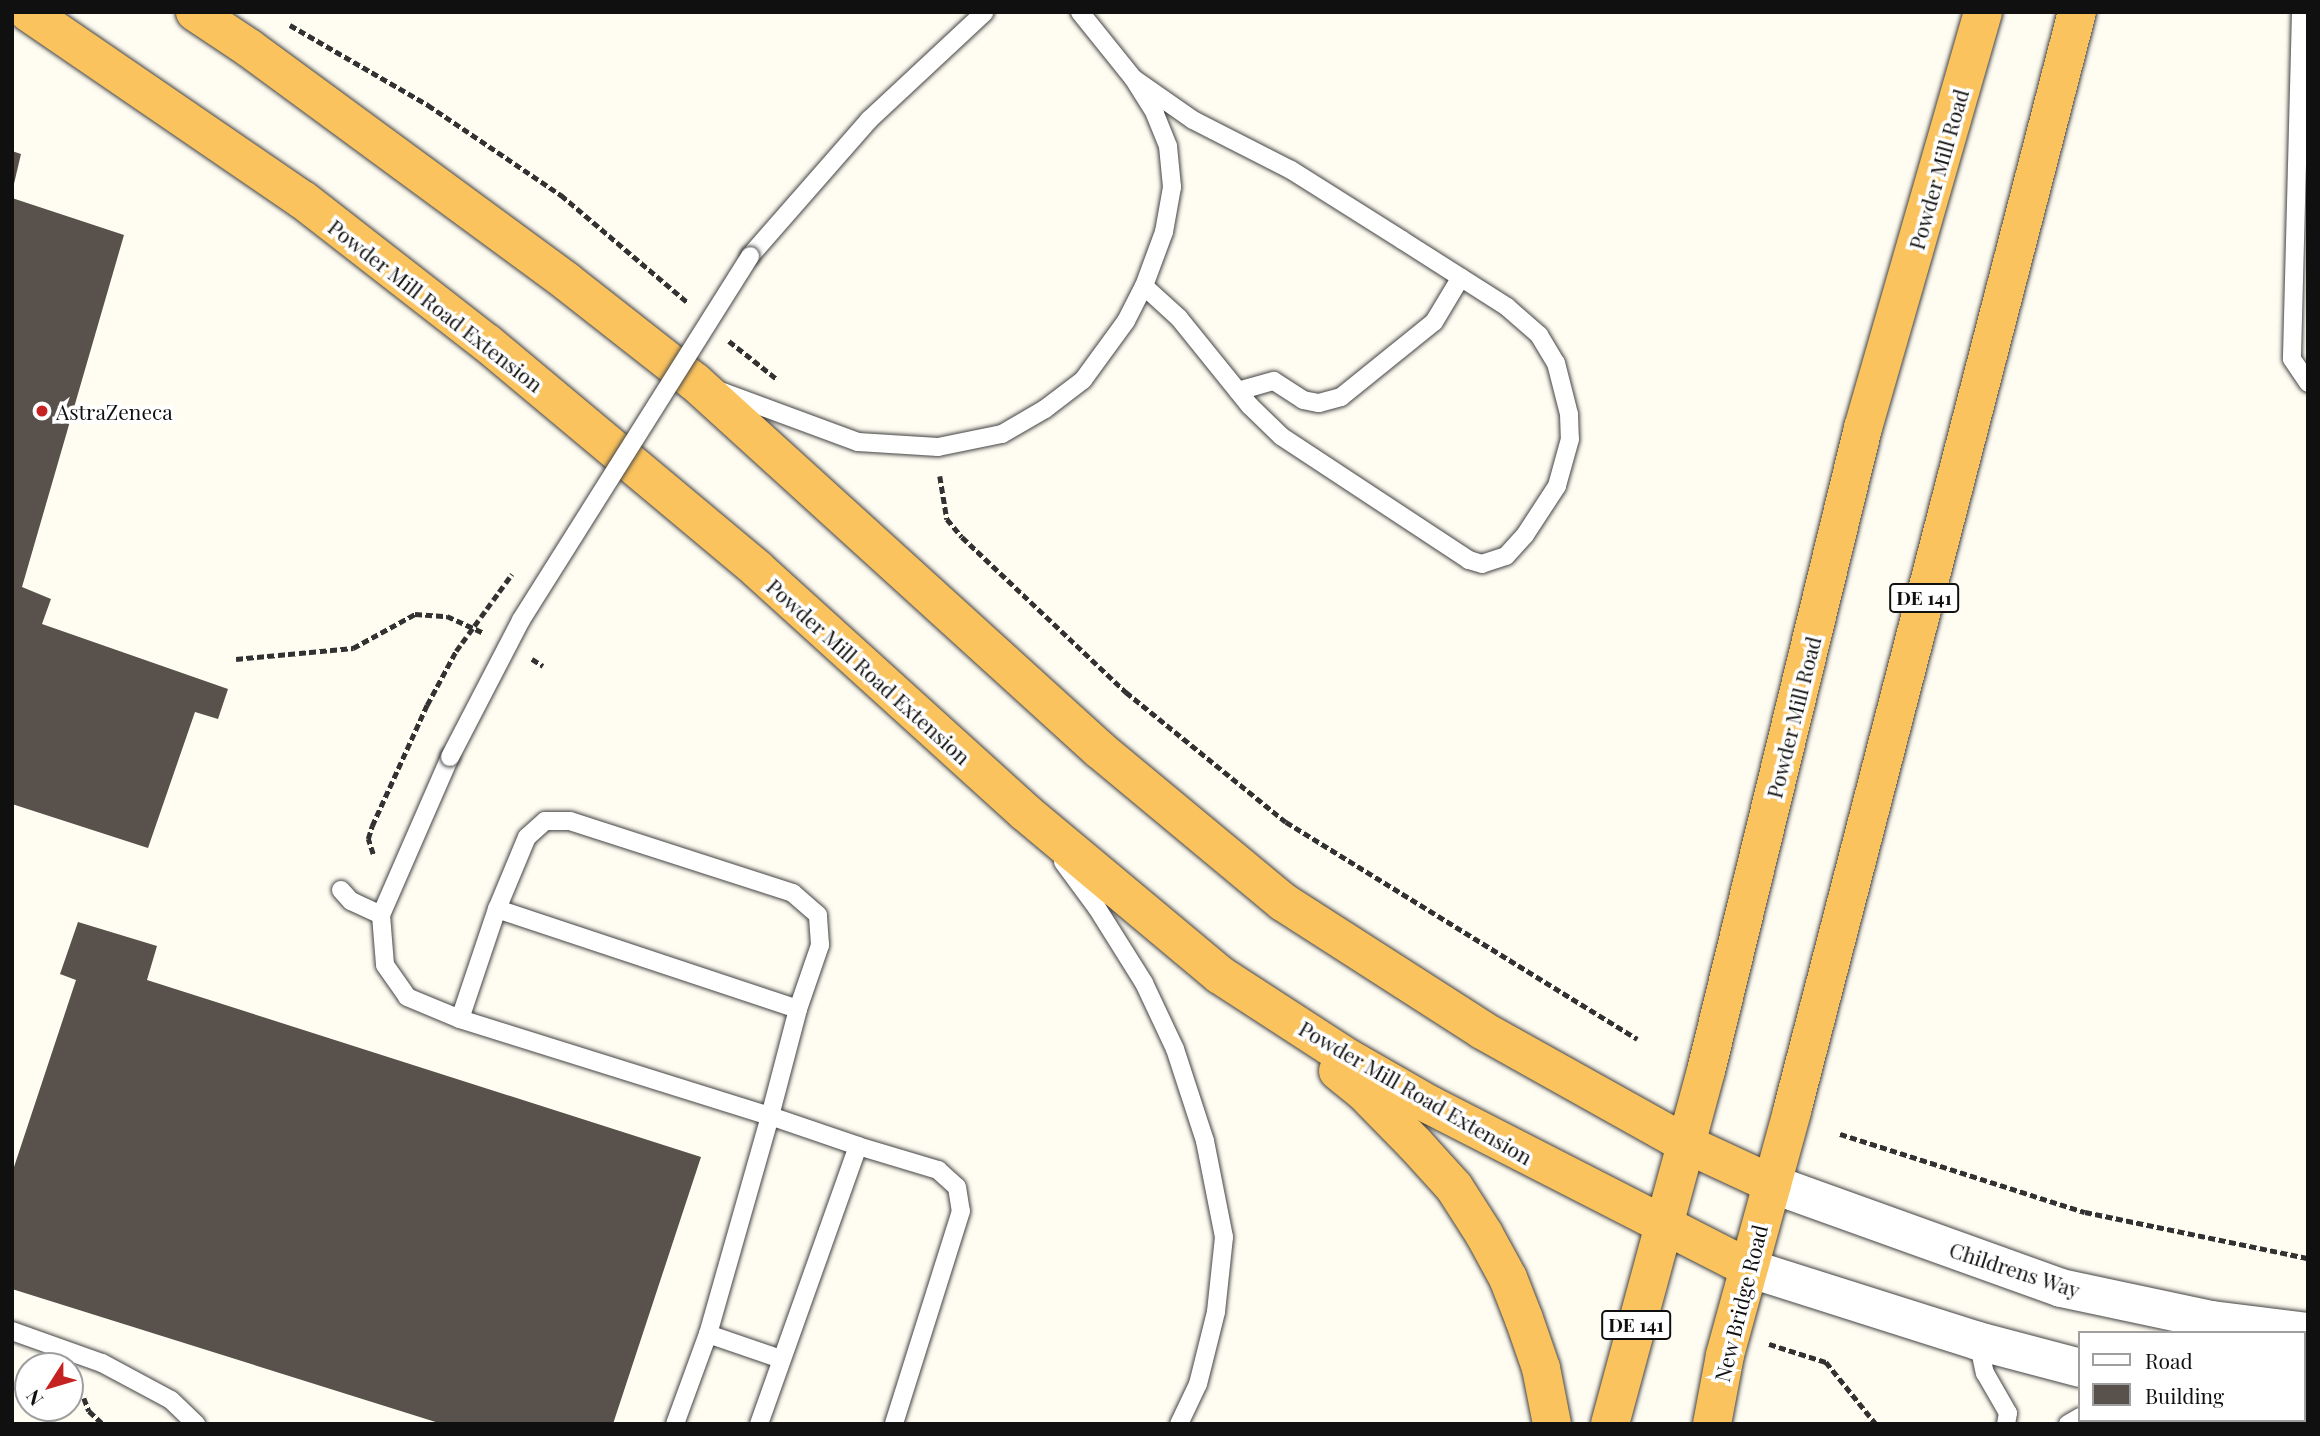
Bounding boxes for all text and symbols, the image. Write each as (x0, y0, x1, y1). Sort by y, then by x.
street label: Powder Mill Road (1903, 86, 1973, 252)
street label: Powder Mill Road Extension (324, 213, 548, 397)
place label: AstraZeneca (56, 398, 173, 424)
marker: AstraZeneca (34, 403, 50, 419)
street label: Powder Mill Road Extension (762, 573, 976, 769)
road number: DE 141 (1889, 582, 1959, 614)
street label: Powder Mill Road (1761, 633, 1825, 801)
street label: Powder Mill Road Extension (1295, 1015, 1537, 1169)
street label: New Bridge Road (1708, 1222, 1772, 1384)
street label: Childrens Way (1946, 1236, 2084, 1302)
road number: DE 141 (1601, 1310, 1671, 1340)
legend (2078, 1331, 2306, 1422)
text: Road (2145, 1346, 2193, 1374)
north arrow (14, 1352, 84, 1422)
text: Building (2145, 1381, 2224, 1409)
text: N (19, 1385, 48, 1412)

